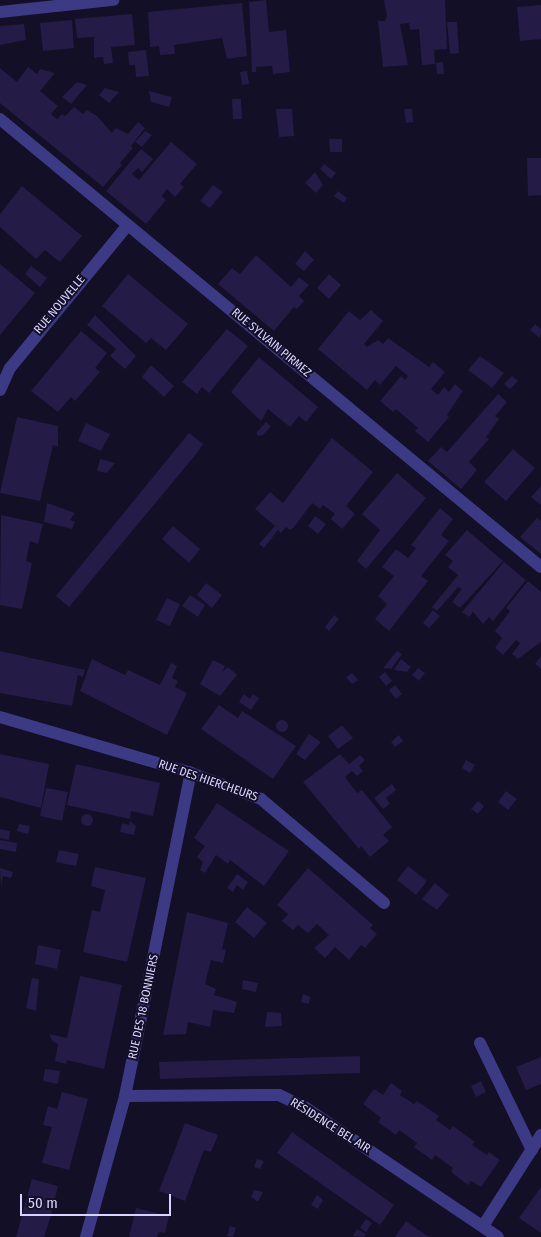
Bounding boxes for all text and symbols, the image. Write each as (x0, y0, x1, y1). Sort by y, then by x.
street label: RUE NOUVELLE (31, 273, 89, 337)
street label: RUE SYLVAIN PIRMEZ (228, 306, 314, 380)
street label: RUE DES HIERCHEURS (156, 757, 260, 805)
street label: RUE DES 18 BONNIERS (126, 953, 162, 1061)
street label: RÉSIDENCE BEL AIR (287, 1096, 373, 1156)
scale bar (22, 1184, 174, 1216)
text: 50 m (28, 1194, 58, 1212)

